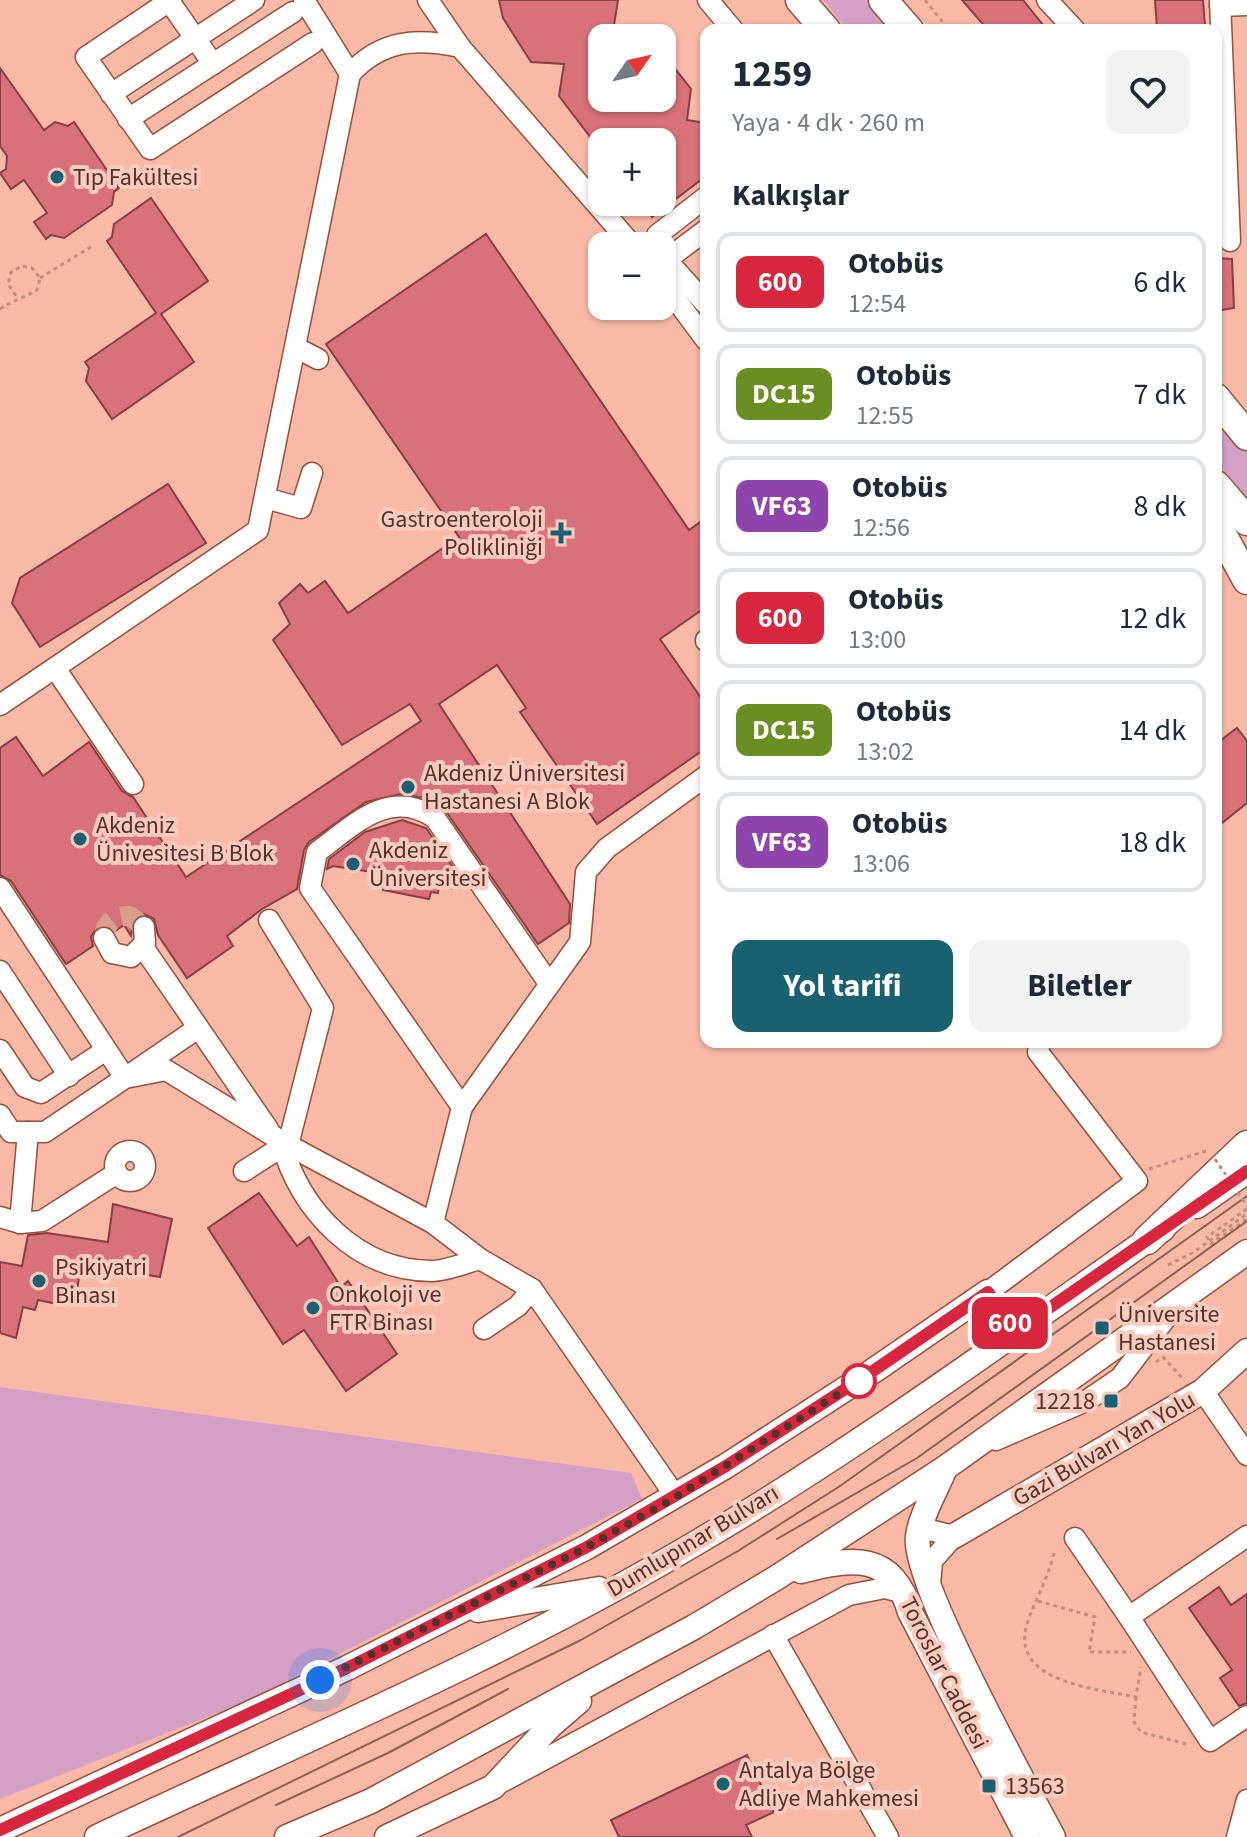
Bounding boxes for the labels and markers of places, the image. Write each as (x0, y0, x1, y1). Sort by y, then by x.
place label: Tıp Fakültesi (73, 160, 198, 195)
marker: Tıp Fakültesi (48, 168, 66, 186)
place label: Gastroenteroloji Polikliniği (381, 502, 543, 565)
marker: Gastroenteroloji Polikliniği (550, 522, 572, 544)
place label: Akdeniz Üniversitesi Hastanesi A Blok (424, 756, 625, 819)
marker: Akdeniz Üniversitesi Hastanesi A Blok (399, 778, 417, 796)
place label: Akdeniz Ünivesitesi B Blok (96, 808, 274, 871)
marker: Akdeniz Ünivesitesi B Blok (71, 830, 89, 848)
place label: Akdeniz Üniversitesi (369, 833, 486, 896)
marker: Akdeniz Üniversitesi (344, 855, 362, 873)
place label: Psikiyatri Binası (55, 1250, 147, 1313)
marker: Psikiyatri Binası (30, 1272, 48, 1290)
place label: Onkoloji ve FTR Binası (329, 1277, 441, 1340)
place label: Üniversite Hastanesi (1118, 1297, 1219, 1360)
marker: Onkoloji ve FTR Binası (304, 1299, 322, 1317)
marker: Üniversite Hastanesi (1093, 1319, 1111, 1337)
unlabelled marker (842, 1364, 876, 1398)
place label: 12218 (1035, 1384, 1095, 1419)
marker: 12218 (1102, 1392, 1120, 1410)
place label: Antalya Bölge Adliye Mahkemesi (739, 1753, 919, 1816)
place label: 13563 (1005, 1769, 1065, 1804)
marker: Antalya Bölge Adliye Mahkemesi (714, 1775, 732, 1793)
marker: 13563 (980, 1777, 998, 1795)

